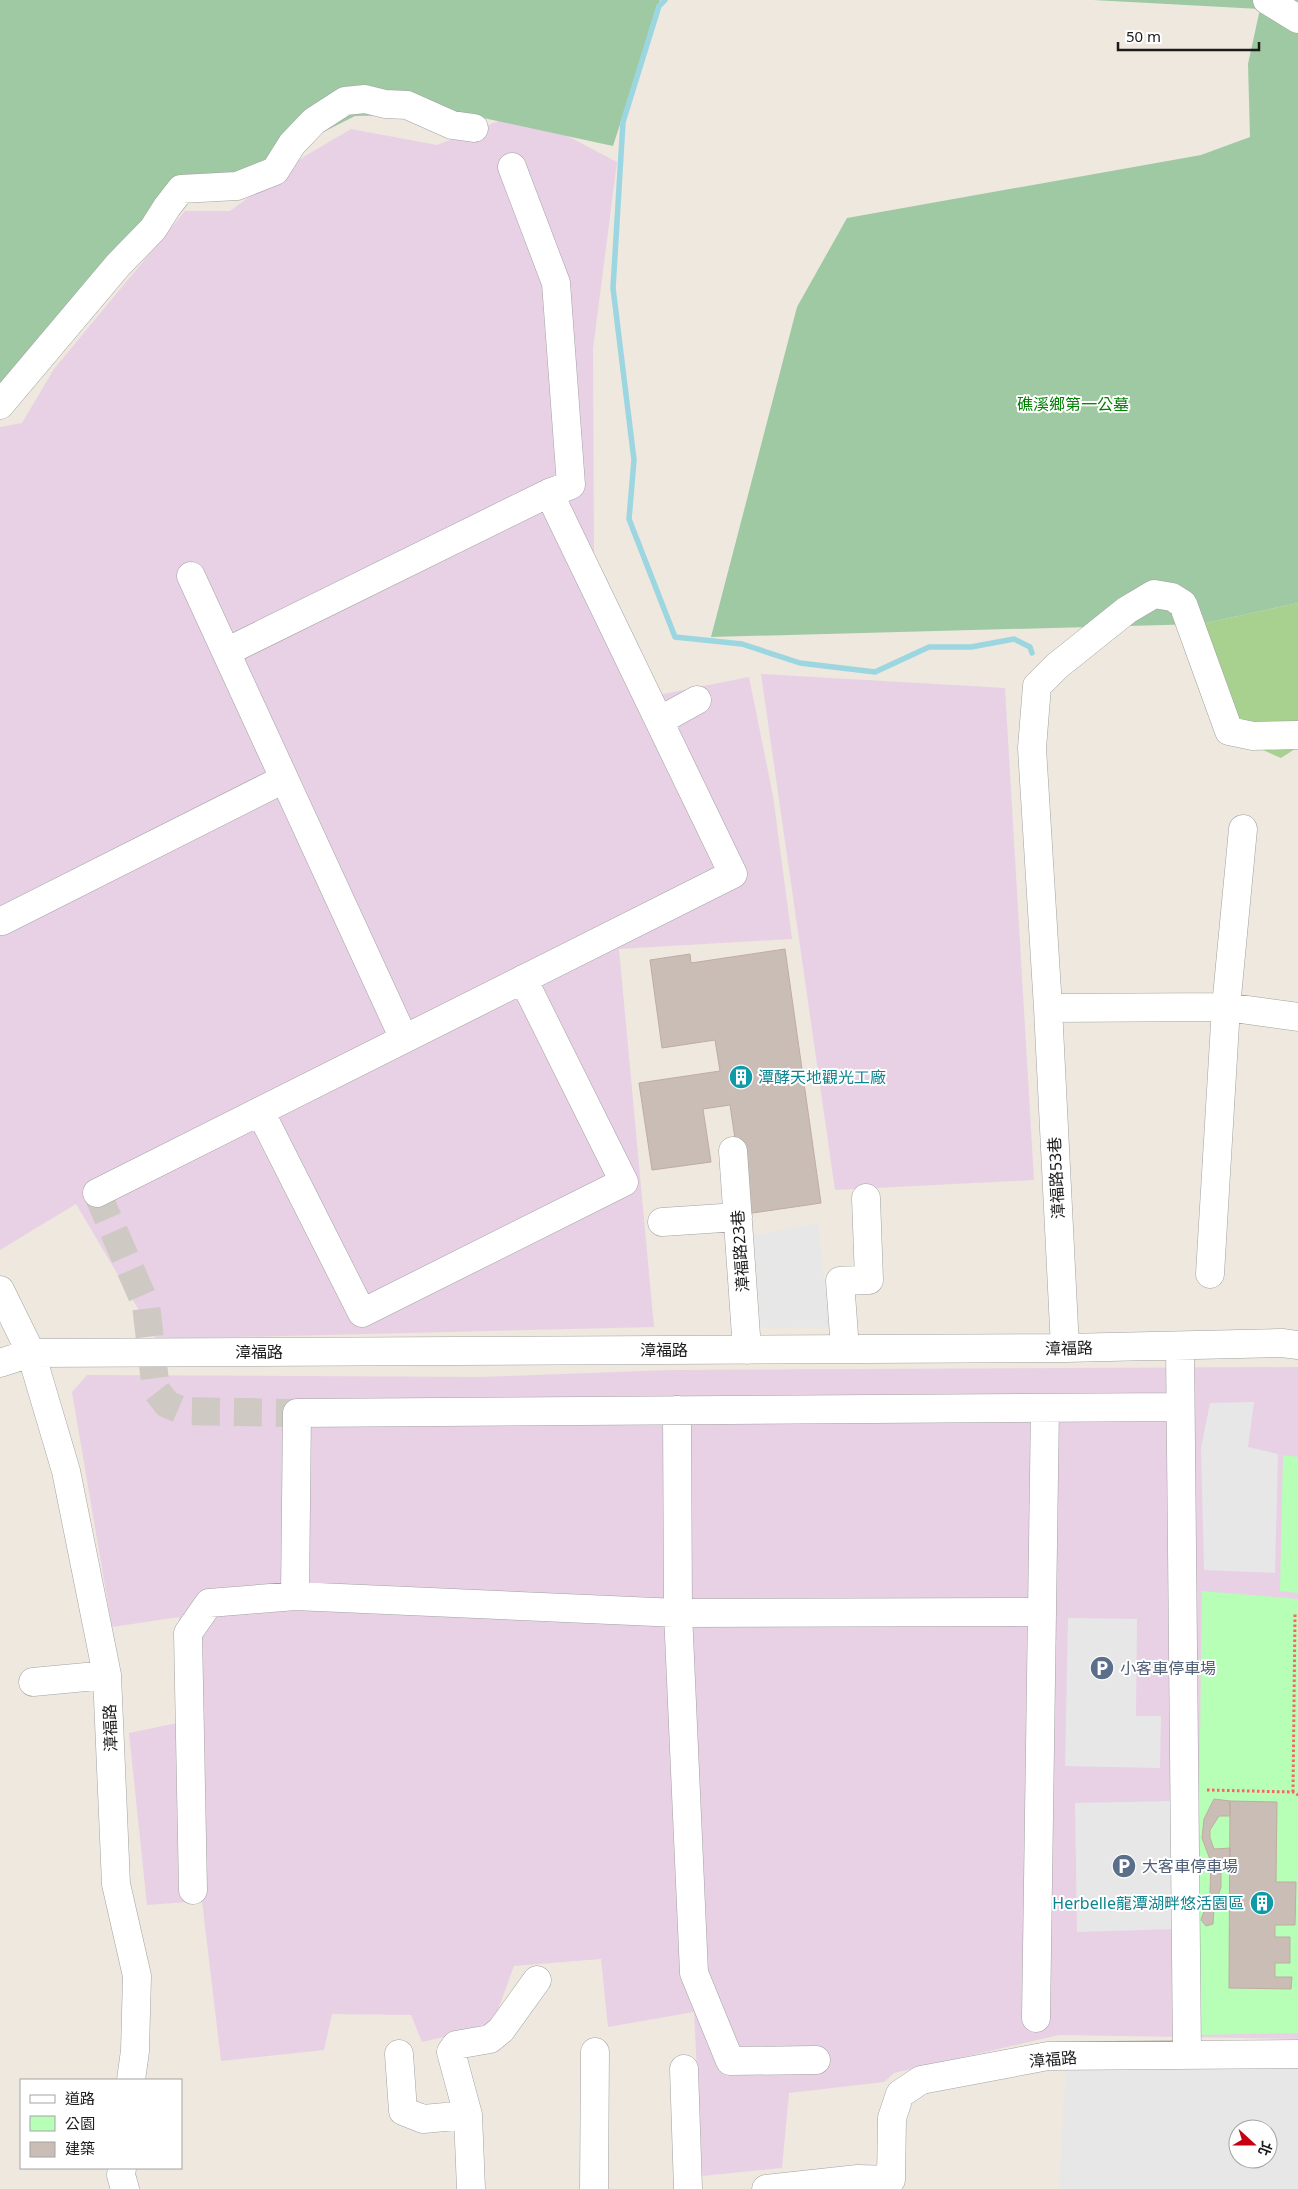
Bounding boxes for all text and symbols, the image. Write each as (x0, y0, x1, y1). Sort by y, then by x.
scale bar (1118, 20, 1259, 52)
text: 50 m (1126, 26, 1161, 46)
park label: 礁溪鄉第一公墓 (1017, 393, 1129, 415)
building icon: 潭酵天地觀光工廠 (728, 1064, 754, 1090)
place label: 潭酵天地觀光工廠 (758, 1066, 886, 1088)
street label: 漳福路53巷 (1043, 1136, 1069, 1220)
street label: 漳福路23巷 (726, 1209, 754, 1293)
street label: 漳福路 (1045, 1337, 1093, 1359)
street label: 漳福路 (640, 1339, 688, 1361)
street label: 漳福路 (235, 1341, 283, 1363)
parking icon: 小客車停車場 (1089, 1655, 1115, 1681)
place label: 小客車停車場 (1120, 1657, 1216, 1679)
street label: 漳福路 (98, 1704, 122, 1752)
parking icon: 大客車停車場 (1111, 1853, 1137, 1879)
place label: 大客車停車場 (1142, 1855, 1238, 1877)
building icon: Herbelle龍潭湖畔悠活園區 (1249, 1890, 1275, 1916)
place label: Herbelle龍潭湖畔悠活園區 (1052, 1892, 1244, 1914)
street label: 漳福路 (1028, 2046, 1078, 2072)
legend (20, 2079, 182, 2169)
text: 道路 (65, 2088, 95, 2108)
text: 公園 (65, 2113, 95, 2133)
north arrow (1228, 2119, 1278, 2169)
text: 建築 (65, 2138, 95, 2158)
text: 北 (1254, 2139, 1277, 2159)

